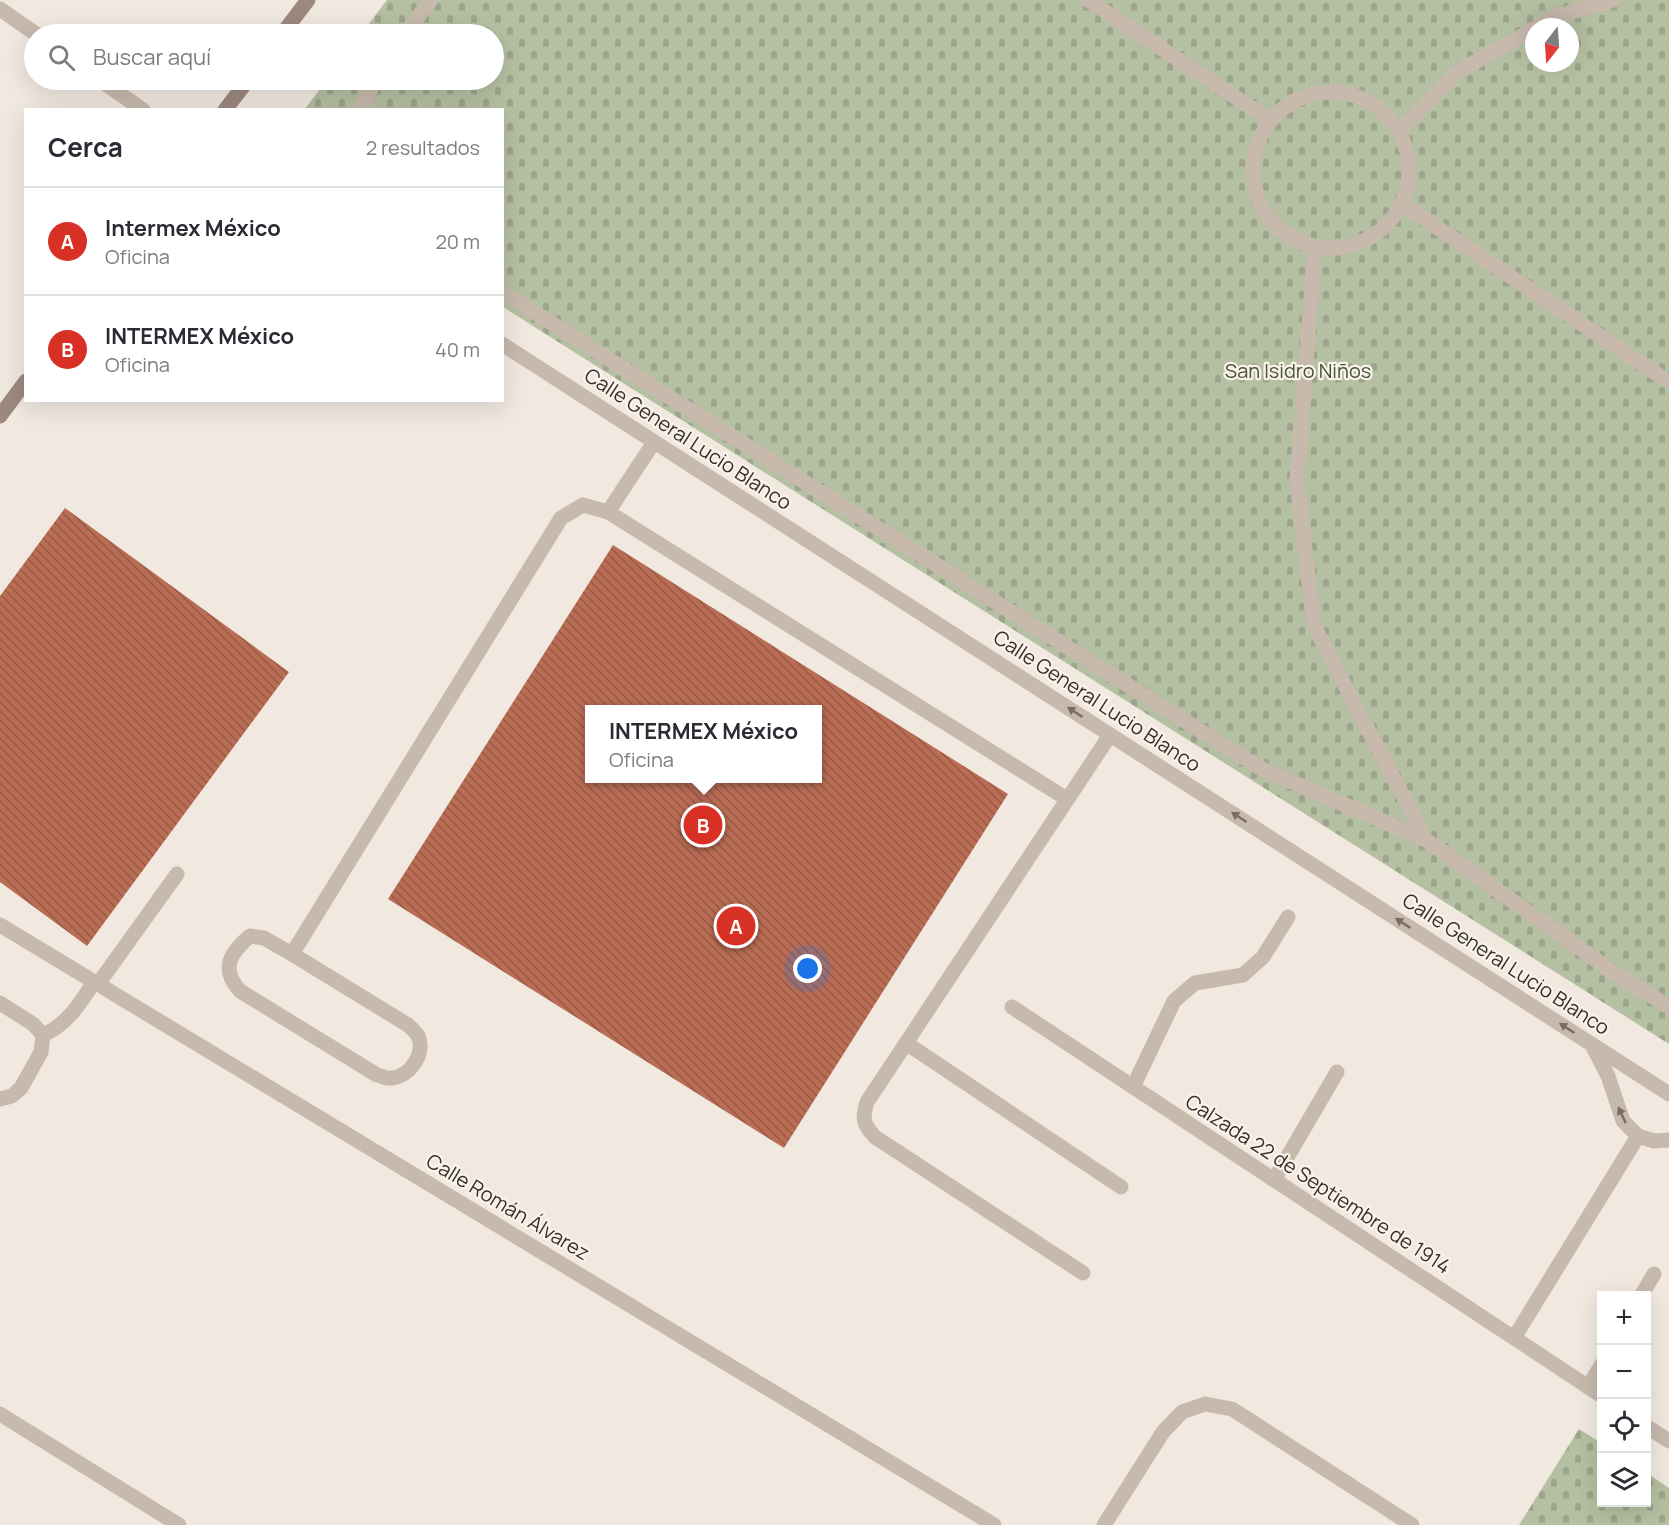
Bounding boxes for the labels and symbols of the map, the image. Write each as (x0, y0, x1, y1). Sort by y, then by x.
north arrow (1525, 18, 1579, 72)
park label: San Isidro Niños (1225, 357, 1371, 384)
street label: Calle General Lucio Blanco (579, 361, 797, 516)
street label: Calle General Lucio Blanco (988, 623, 1206, 778)
one-way arrow (1067, 707, 1083, 718)
pin: B (684, 802, 722, 848)
one-way arrow (1231, 812, 1247, 823)
street label: Calle General Lucio Blanco (1397, 886, 1615, 1041)
pin: A (716, 904, 756, 948)
one-way arrow (1395, 918, 1411, 929)
your location (793, 954, 822, 983)
one-way arrow (1559, 1023, 1575, 1034)
street label: Calzada 22 de Septiembre de 1914 (1181, 1088, 1456, 1280)
one-way arrow (1618, 1106, 1628, 1124)
street label: Calle Román Álvarez (422, 1147, 595, 1266)

